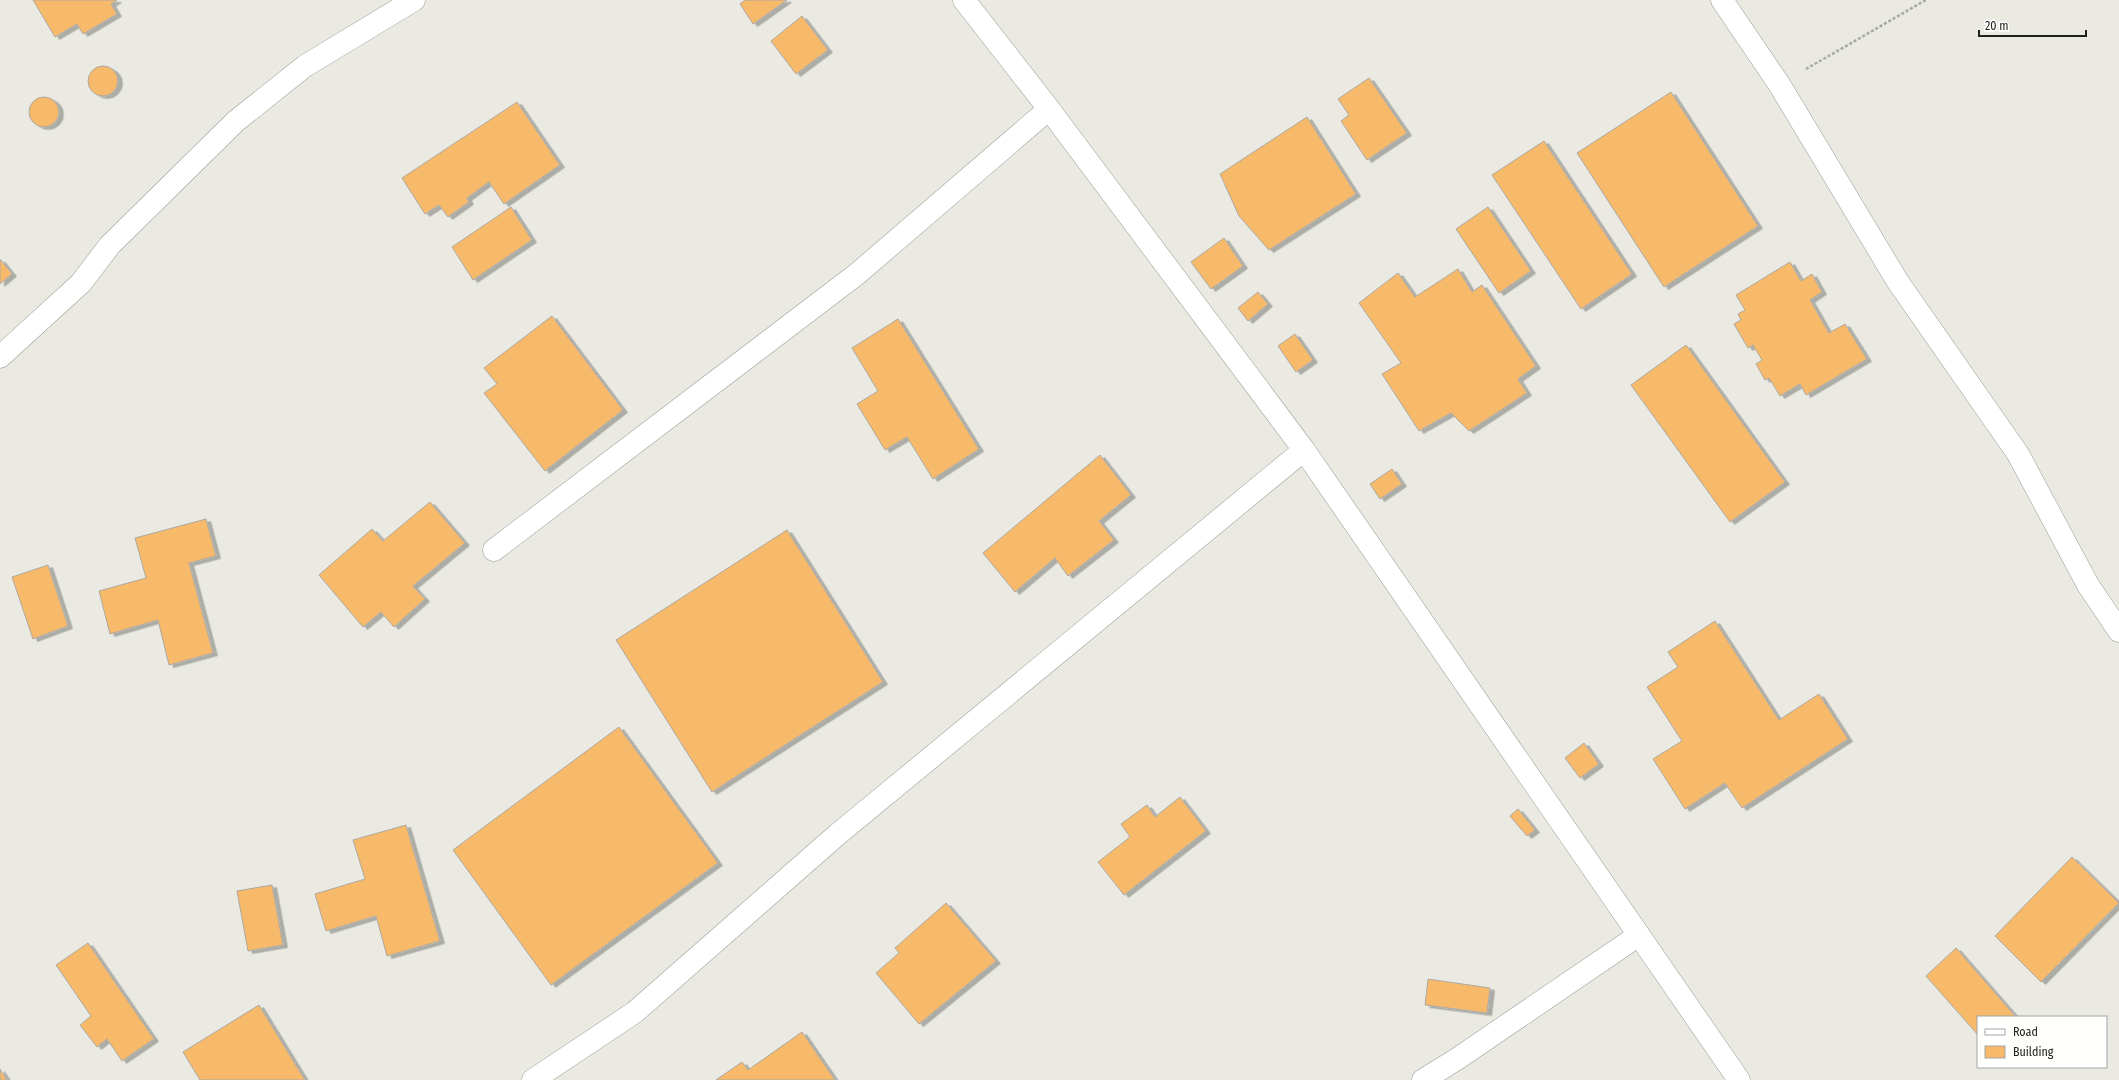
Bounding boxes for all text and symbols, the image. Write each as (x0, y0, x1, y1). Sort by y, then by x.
scale bar (1979, 12, 2086, 38)
text: 20 m (1985, 19, 2009, 33)
legend (1977, 1016, 2107, 1068)
text: Road (2013, 1025, 2038, 1039)
text: Building (2013, 1045, 2054, 1059)

